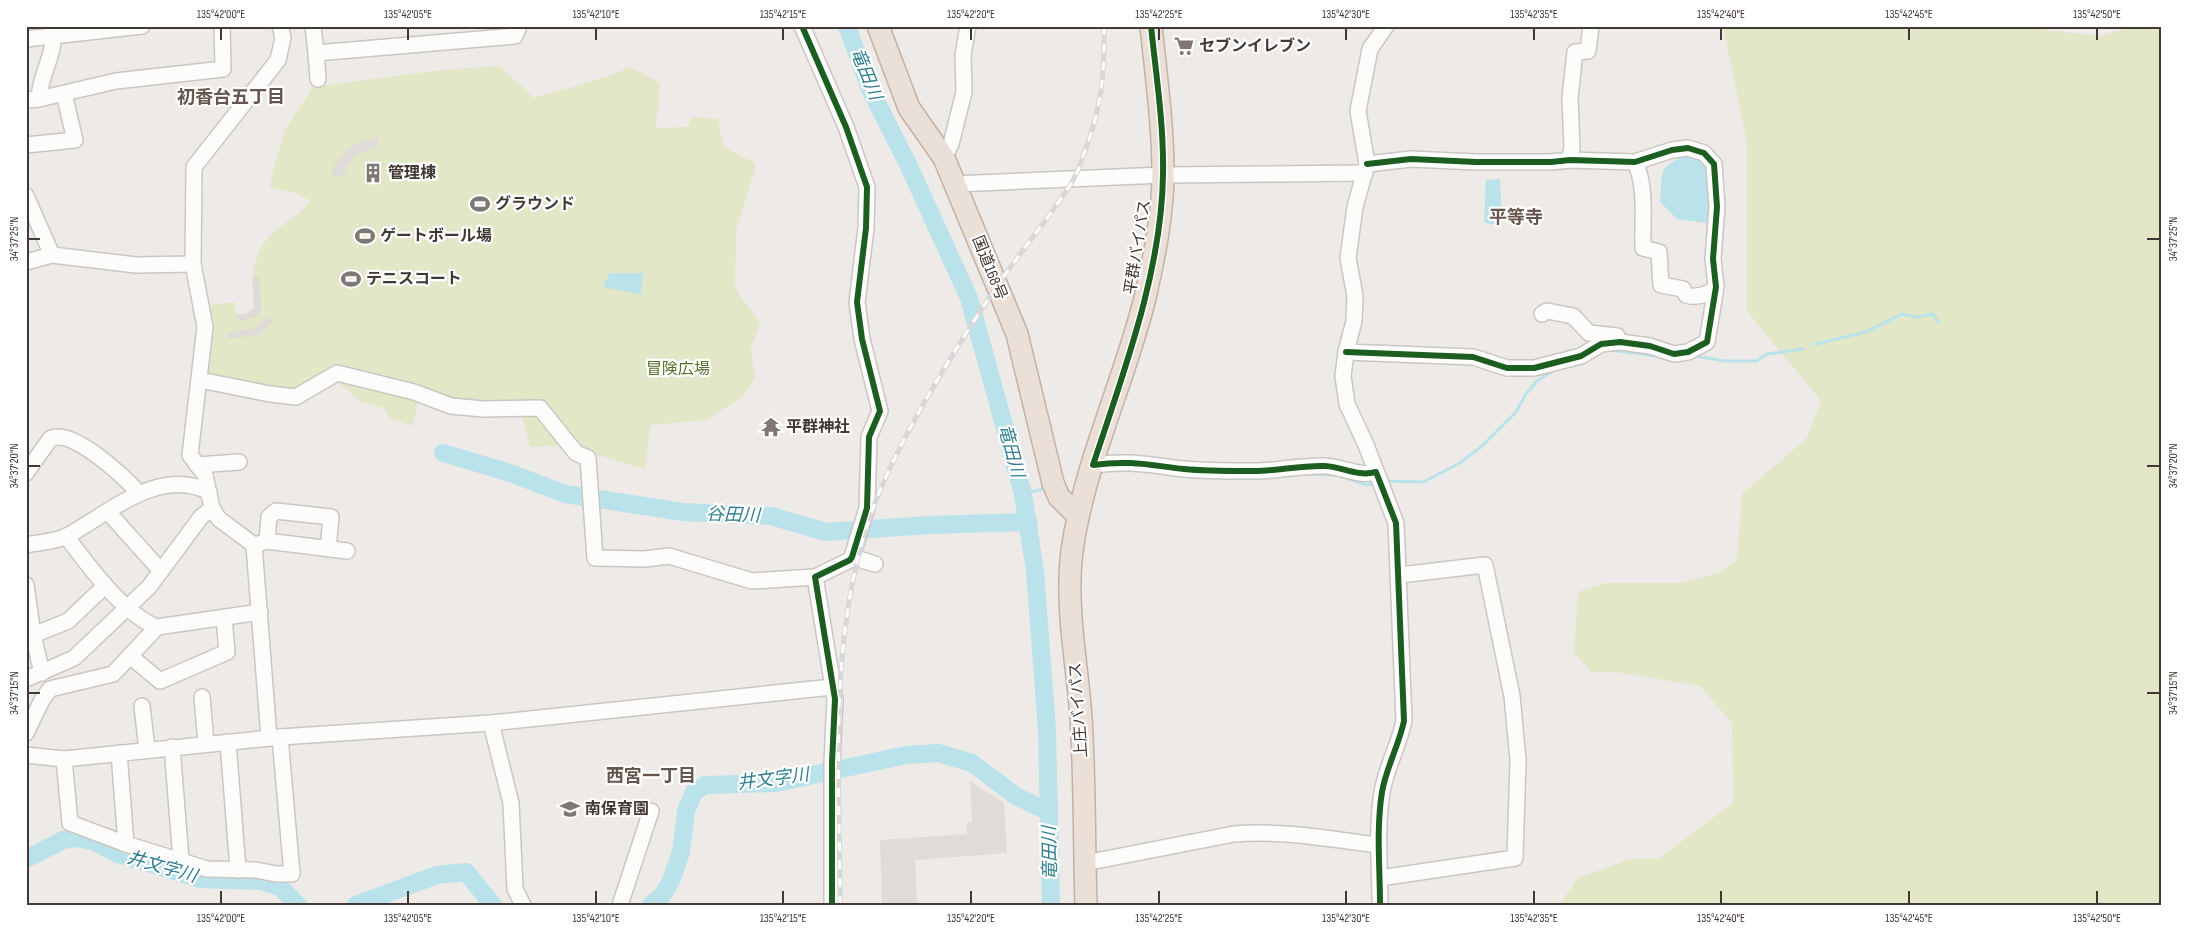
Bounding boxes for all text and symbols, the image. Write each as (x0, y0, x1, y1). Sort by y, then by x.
text: 135°42'00"E (197, 7, 245, 22)
text: 135°42'05"E (384, 7, 432, 22)
text: 135°42'10"E (572, 7, 620, 22)
text: 135°42'15"E (760, 7, 806, 22)
text: 135°42'20"E (947, 7, 995, 22)
text: 135°42'25"E (1135, 7, 1183, 22)
text: 135°42'30"E (1322, 7, 1370, 22)
text: 135°42'35"E (1510, 7, 1558, 22)
text: 135°42'40"E (1697, 7, 1745, 22)
text: 135°42'45"E (1885, 7, 1933, 22)
text: 135°42'50"E (2073, 7, 2121, 22)
supermarket icon: セブンイレブン (1173, 35, 1195, 57)
place label: セブンイレブン (1199, 37, 1311, 56)
water label: 竜田川 (846, 45, 887, 105)
district label: 初香台五丁目 (177, 87, 285, 108)
building icon: 管理棟 (362, 162, 384, 184)
place label: 管理棟 (388, 163, 436, 183)
sports icon: グラウンド (469, 193, 491, 215)
place label: グラウンド (495, 194, 575, 214)
street label: 平群バイパス (1121, 198, 1155, 296)
district label: 平等寺 (1489, 207, 1543, 228)
text: 34°37'25"N (7, 217, 22, 261)
text: 34°37'25"N (2166, 217, 2181, 261)
sports icon: ゲートボール場 (354, 225, 376, 247)
place label: ゲートボール場 (380, 227, 492, 246)
street label: 国道168号 (968, 233, 1010, 303)
sports icon: テニスコート (340, 268, 362, 290)
place label: テニスコート (366, 270, 462, 289)
park label: 冒険広場 (646, 360, 710, 379)
temple icon: 平群神社 (760, 416, 782, 438)
place label: 平群神社 (786, 417, 850, 437)
water label: 竜田川 (994, 422, 1029, 482)
text: 34°37'20"N (7, 443, 22, 489)
text: 34°37'20"N (2166, 443, 2181, 489)
water label: 谷田川 (706, 504, 762, 527)
street label: 上庄バイパス (1066, 662, 1092, 758)
text: 34°37'15"N (7, 671, 22, 715)
text: 34°37'15"N (2166, 671, 2181, 715)
water label: 井文字川 (736, 764, 812, 794)
district label: 西宮一丁目 (606, 766, 696, 787)
school or university icon: 南保育園 (559, 798, 581, 820)
place label: 南保育園 (585, 800, 649, 819)
water label: 竜田川 (1039, 824, 1061, 880)
water label: 井文字川 (125, 847, 201, 888)
text: 135°42'00"E (197, 911, 245, 926)
text: 135°42'05"E (384, 911, 432, 926)
text: 135°42'10"E (572, 911, 620, 926)
text: 135°42'15"E (760, 911, 806, 926)
text: 135°42'20"E (947, 911, 995, 926)
text: 135°42'25"E (1135, 911, 1183, 926)
text: 135°42'30"E (1322, 911, 1370, 926)
text: 135°42'35"E (1510, 911, 1558, 926)
text: 135°42'40"E (1697, 911, 1745, 926)
text: 135°42'45"E (1885, 911, 1933, 926)
text: 135°42'50"E (2073, 911, 2121, 926)

